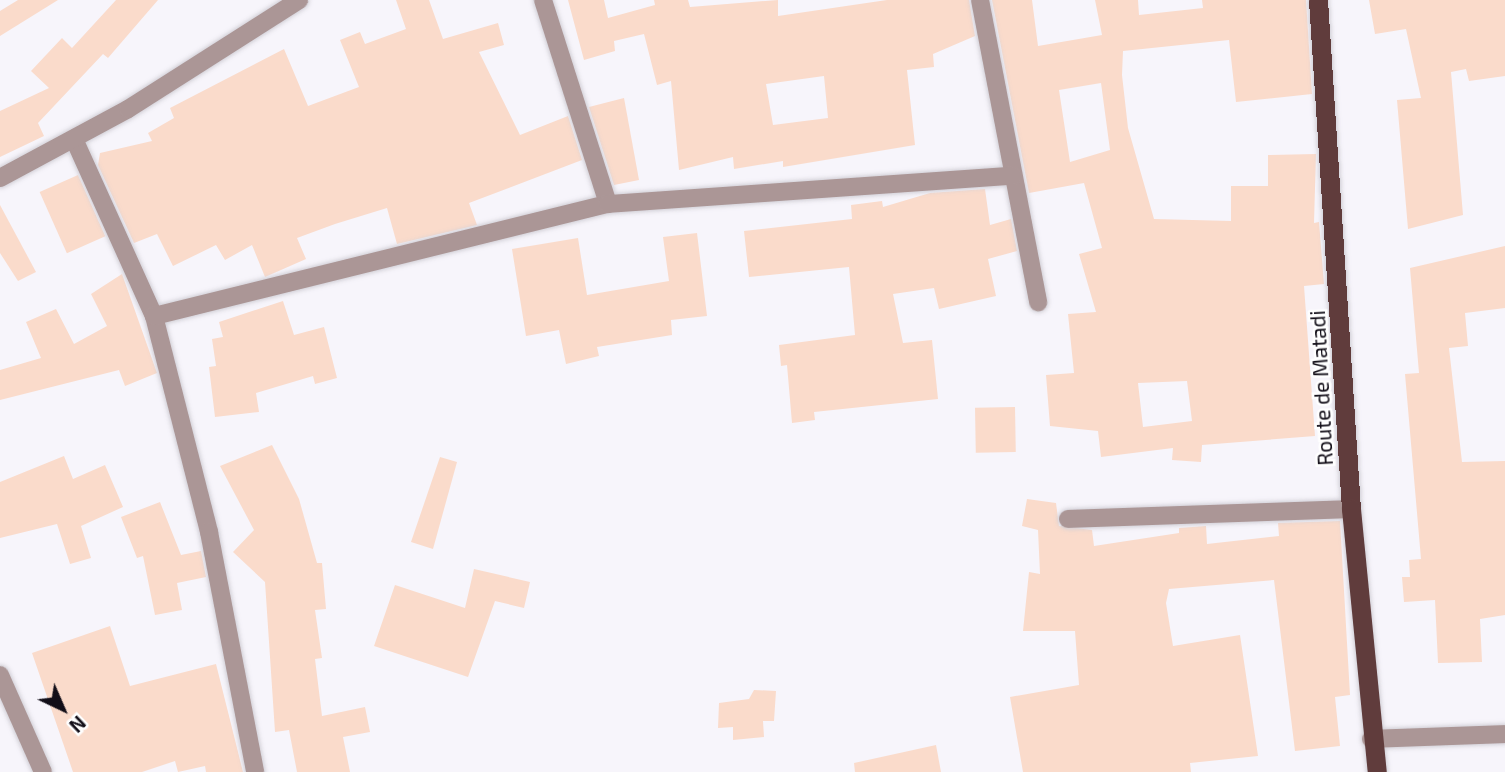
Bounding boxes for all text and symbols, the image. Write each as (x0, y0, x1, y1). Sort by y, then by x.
street label: Route de Matadi (1304, 310, 1338, 466)
north arrow (28, 674, 98, 744)
text: N (65, 711, 91, 738)

